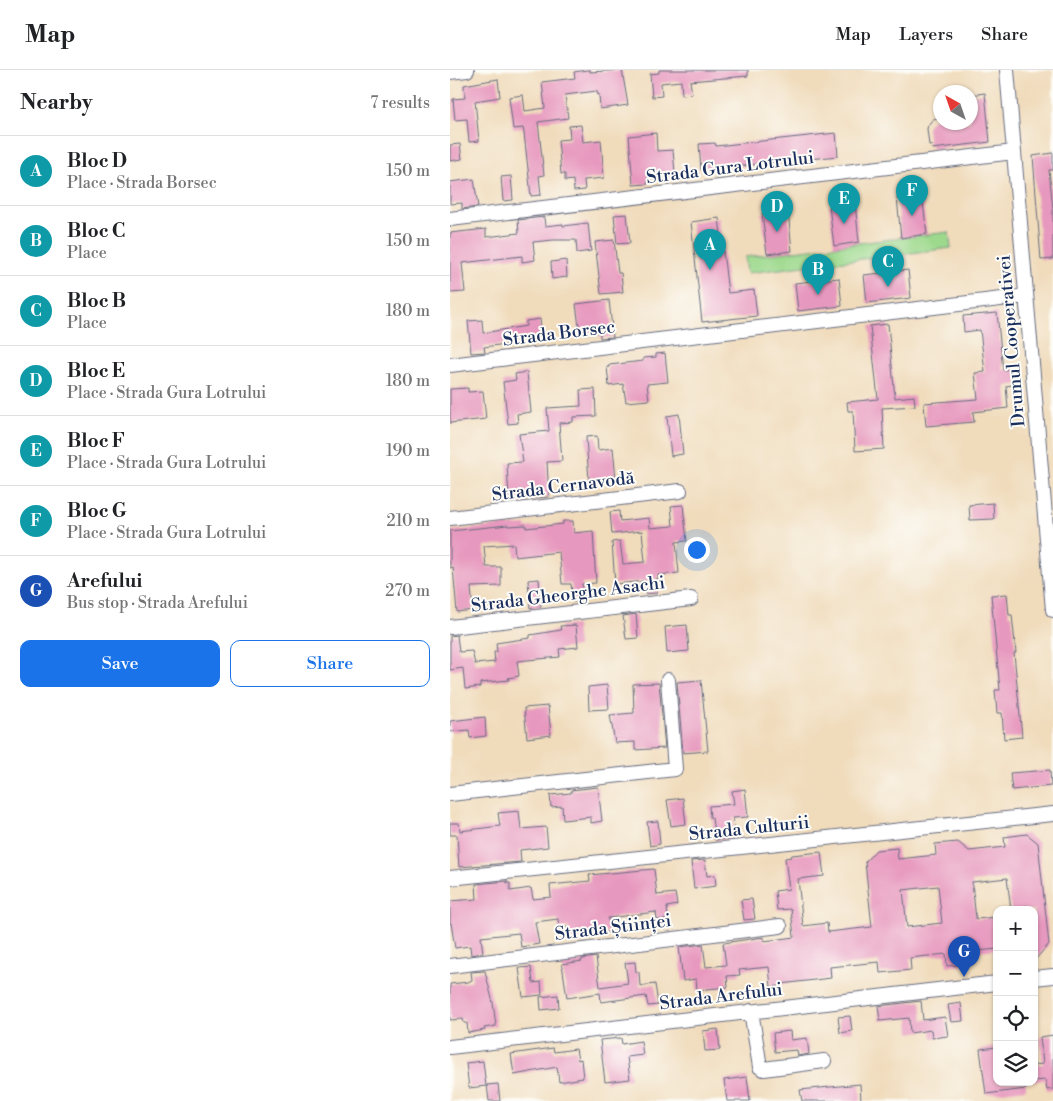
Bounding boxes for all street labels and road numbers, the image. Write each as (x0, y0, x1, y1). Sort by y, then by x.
street label: Strada Gura Lotrului (645, 146, 815, 189)
street label: Drumul Cooperativei (993, 254, 1030, 428)
street label: Strada Borsec (501, 315, 617, 352)
street label: Strada Cernavodă (490, 466, 637, 507)
street label: Strada Gheorghe Asachi (470, 571, 666, 618)
street label: Strada Culturii (688, 811, 811, 846)
street label: Strada Științei (554, 909, 673, 946)
street label: Strada Arefului (658, 978, 784, 1015)

